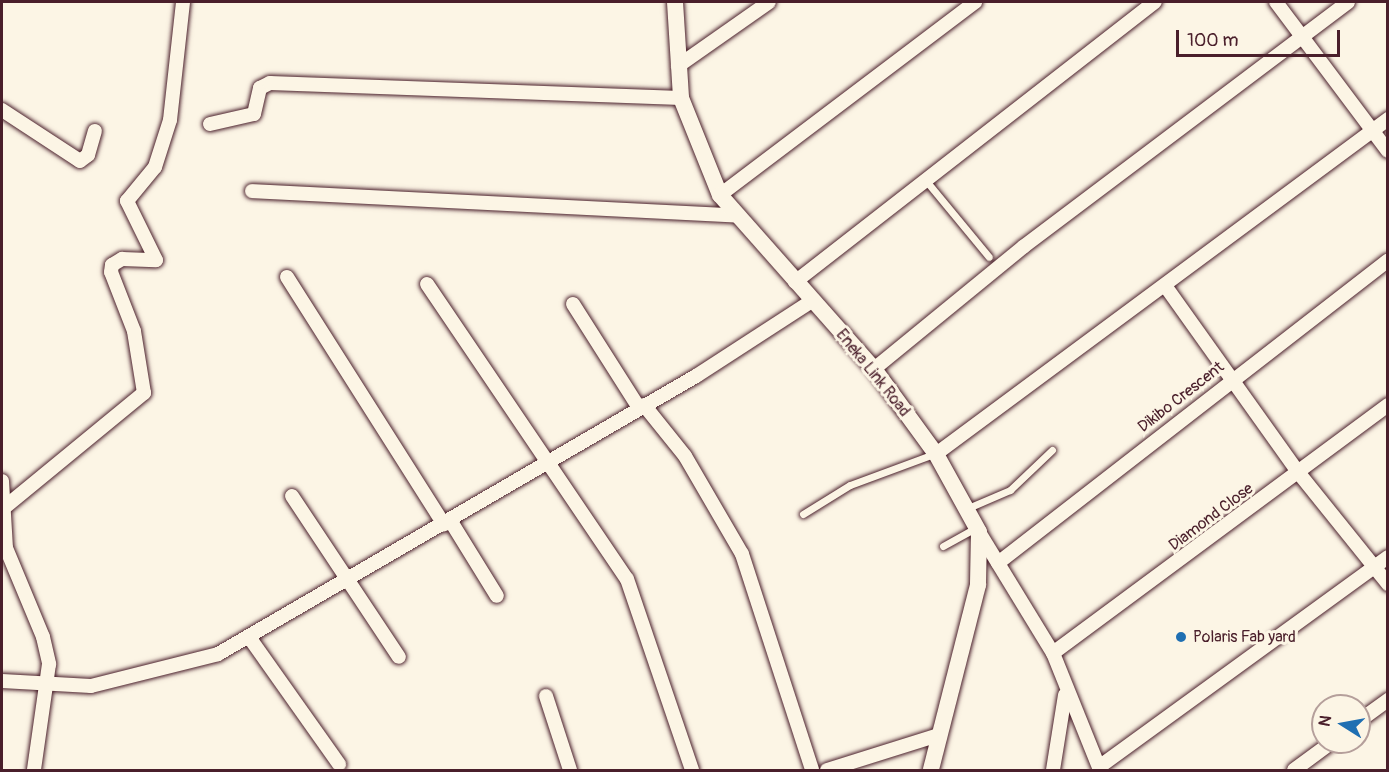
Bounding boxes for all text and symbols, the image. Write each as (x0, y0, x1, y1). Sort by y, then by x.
scale bar (1179, 18, 1342, 56)
text: 100 m (1187, 29, 1239, 52)
street label: Eneka Link Road (832, 325, 914, 421)
street label: Dikibo Crescent (1134, 358, 1228, 436)
street label: Diamond Close (1165, 479, 1257, 555)
place label: Polaris Fab yard (1193, 627, 1296, 647)
marker: Polaris Fab yard (1174, 630, 1188, 644)
north arrow (1311, 694, 1371, 754)
text: N (1314, 714, 1336, 728)

